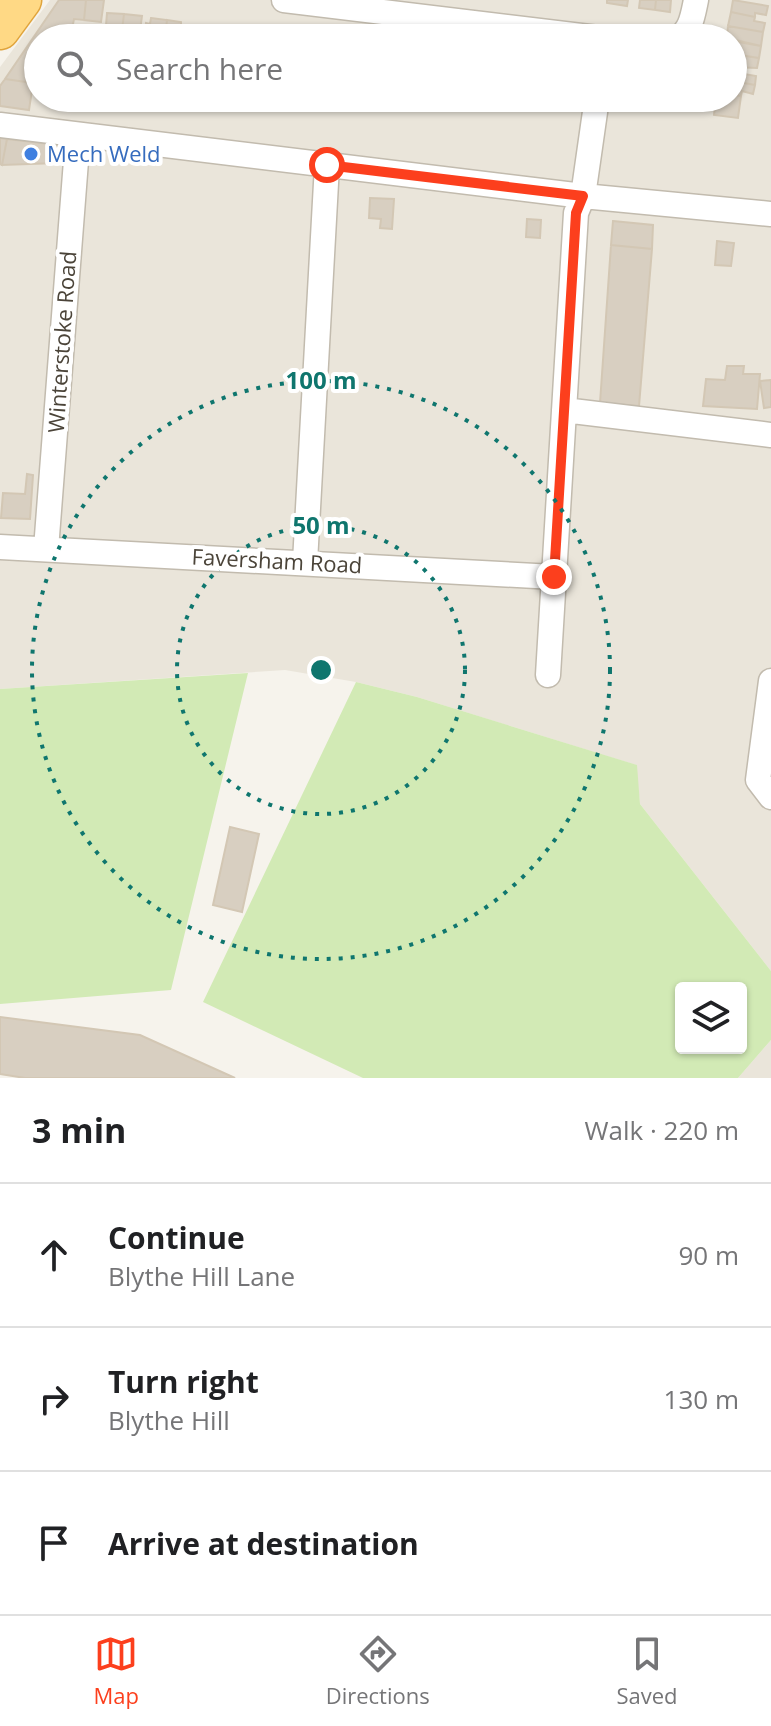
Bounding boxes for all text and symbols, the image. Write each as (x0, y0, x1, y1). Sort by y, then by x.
search box (24, 24, 747, 112)
icon: search (52, 46, 96, 90)
text: Search here (116, 48, 283, 89)
place label: Mech Weld (47, 138, 161, 168)
marker: Mech Weld (22, 145, 40, 163)
route start (309, 147, 345, 183)
street label: Winterstoke Road (40, 250, 82, 434)
text: 100 m (286, 363, 356, 396)
text: 50 m (292, 508, 350, 541)
street label: Faversham Road (191, 541, 363, 579)
route end (536, 559, 572, 595)
centre of rings (307, 656, 335, 684)
map controls (675, 982, 747, 1054)
button: layers (675, 982, 747, 1054)
text: 3 min (32, 1107, 126, 1153)
text: Walk · 220 m (585, 1112, 739, 1148)
text: Continue (108, 1217, 245, 1258)
icon: ahead (32, 1233, 76, 1277)
text: 90 m (678, 1237, 739, 1273)
text: Blythe Hill Lane (108, 1258, 295, 1294)
text: Turn right (108, 1361, 259, 1402)
icon: right (32, 1377, 76, 1421)
text: 130 m (664, 1381, 739, 1417)
text: Blythe Hill (108, 1402, 230, 1438)
icon: arrive (32, 1521, 76, 1565)
text: Arrive at destination (108, 1523, 419, 1564)
tab: Map (93, 1632, 139, 1710)
tab: Directions (326, 1632, 430, 1710)
tab: Saved (616, 1632, 678, 1710)

